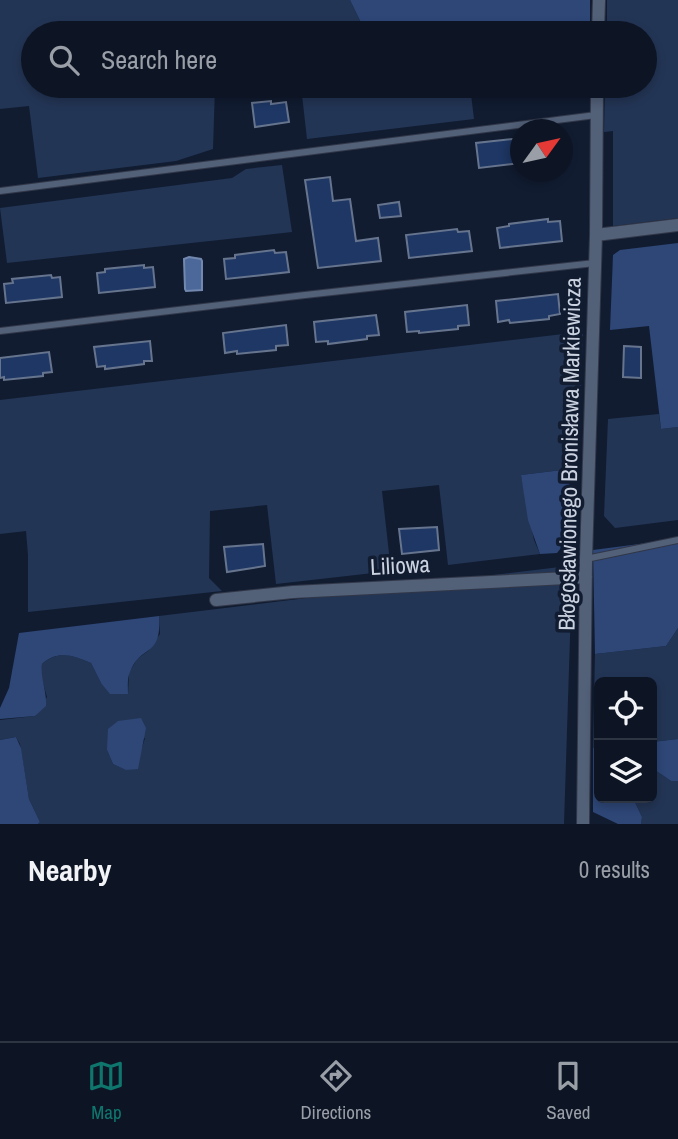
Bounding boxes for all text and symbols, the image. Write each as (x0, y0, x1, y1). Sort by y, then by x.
search box (21, 21, 657, 98)
icon: search (45, 41, 83, 79)
text: Search here (101, 42, 217, 77)
north arrow (510, 119, 573, 182)
street label: Błogosławionego Bronisława Markiewicza (550, 277, 588, 631)
street label: Liliowa (369, 548, 431, 582)
map controls (594, 677, 657, 803)
button: locate (594, 677, 657, 740)
button: layers (594, 740, 657, 803)
text: Nearby (28, 850, 111, 890)
text: 0 results (579, 854, 650, 885)
tab: Map (87, 1057, 125, 1125)
tab: Directions (300, 1057, 371, 1125)
tab: Saved (546, 1057, 591, 1125)

